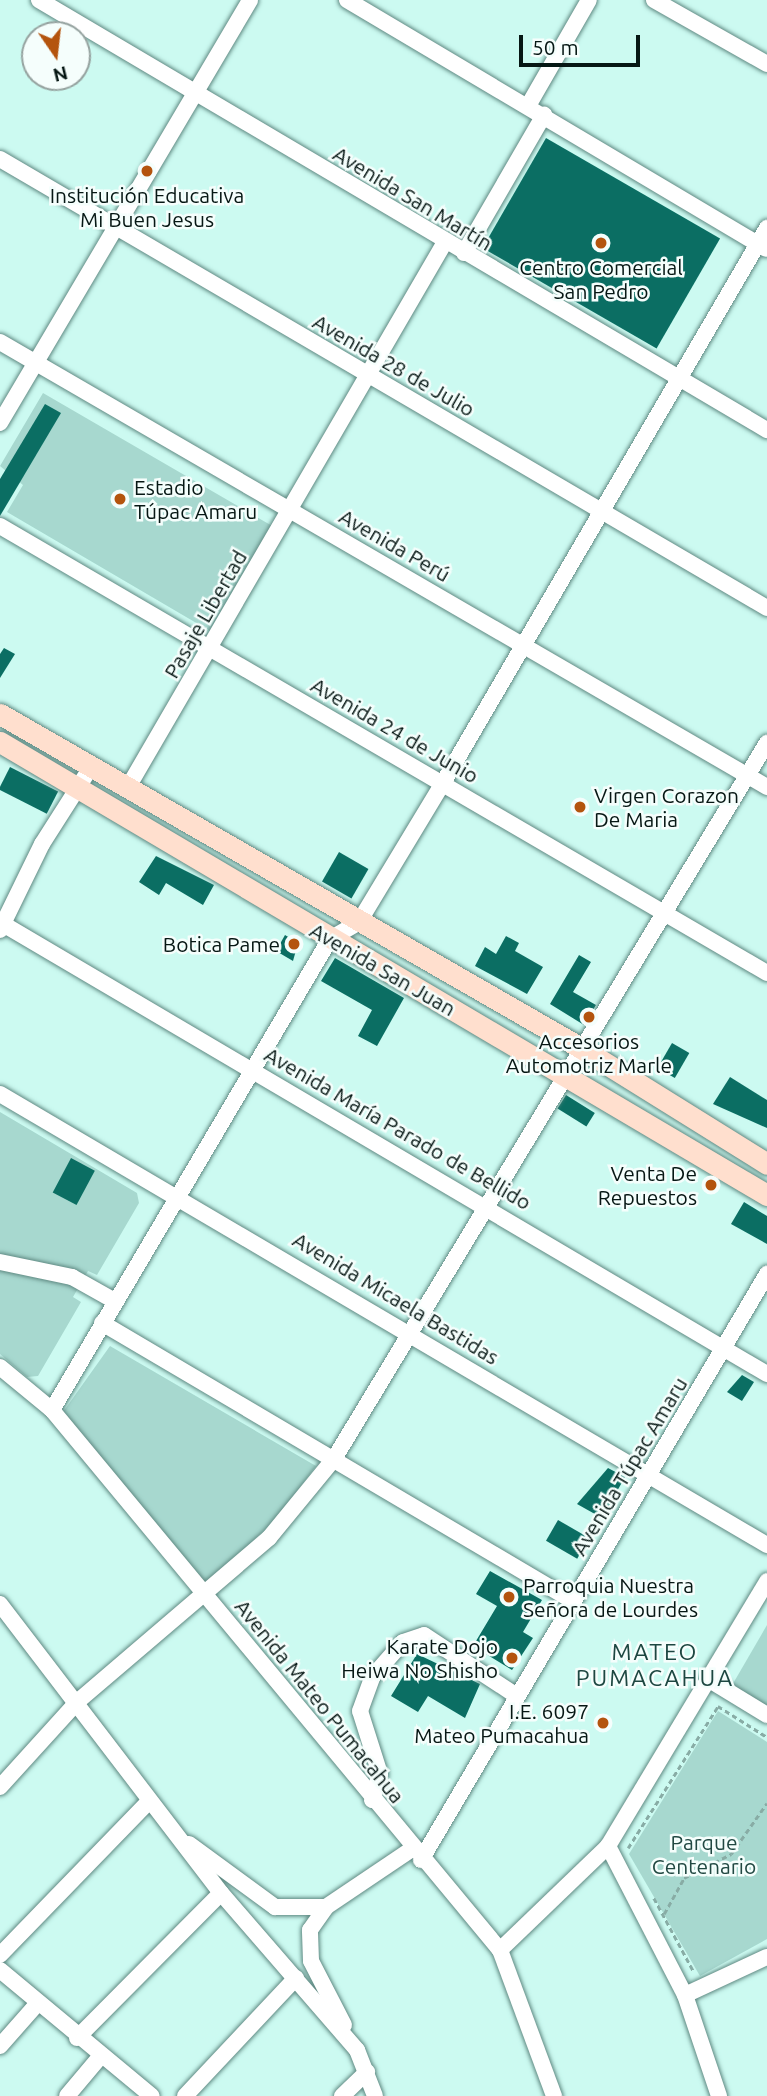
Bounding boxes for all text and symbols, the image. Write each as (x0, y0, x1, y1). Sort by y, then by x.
north arrow (21, 21, 91, 91)
scale bar (522, 21, 643, 65)
text: 50 m (532, 35, 579, 59)
text: N (51, 62, 70, 87)
street label: Avenida San Martín (329, 141, 497, 255)
marker: Institución Educativa Mi Buen Jesus (139, 163, 155, 179)
place label: Institución Educativa Mi Buen Jesus (50, 182, 244, 232)
marker: Centro Comercial San Pedro (593, 235, 609, 251)
place label: Centro Comercial San Pedro (519, 254, 683, 304)
street label: Avenida 28 de Julio (309, 308, 479, 422)
place label: Estadio Túpac Amaru (134, 474, 257, 524)
marker: Estadio Túpac Amaru (112, 491, 128, 507)
street label: Avenida Perú (335, 503, 455, 587)
street label: Pasaje Libertad (158, 546, 252, 682)
street label: Avenida 24 de Junio (307, 672, 483, 788)
place label: Virgen Corazon De Maria (594, 782, 739, 832)
marker: Virgen Corazon De Maria (572, 799, 588, 815)
street label: Avenida San Juan (306, 917, 460, 1021)
place label: Botica Pame (163, 931, 280, 957)
marker: Botica Pame (286, 936, 302, 952)
marker: Accesorios Automotriz Marle (581, 1009, 597, 1025)
place label: Accesorios Automotriz Marle (506, 1028, 672, 1078)
street label: Avenida María Parado de Bellido (260, 1041, 536, 1215)
place label: Venta De Repuestos (598, 1160, 697, 1210)
marker: Venta De Repuestos (703, 1177, 719, 1193)
street label: Avenida Micaela Bastidas (289, 1227, 503, 1369)
street label: Avenida Túpac Amaru (566, 1372, 692, 1560)
place label: Parroquia Nuestra Señora de Lourdes (523, 1572, 698, 1622)
marker: Parroquia Nuestra Señora de Lourdes (501, 1589, 517, 1605)
street label: Avenida Mateo Pumacahua (230, 1594, 410, 1808)
place label: Karate Dojo Heiwa No Shisho (341, 1633, 498, 1683)
district label: MATEO PUMACAHUA (577, 1638, 733, 1692)
marker: Karate Dojo Heiwa No Shisho (504, 1650, 520, 1666)
place label: I.E. 6097 Mateo Pumacahua (414, 1698, 589, 1748)
marker: I.E. 6097 Mateo Pumacahua (595, 1715, 611, 1731)
park label: Parque Centenario (652, 1829, 756, 1879)

